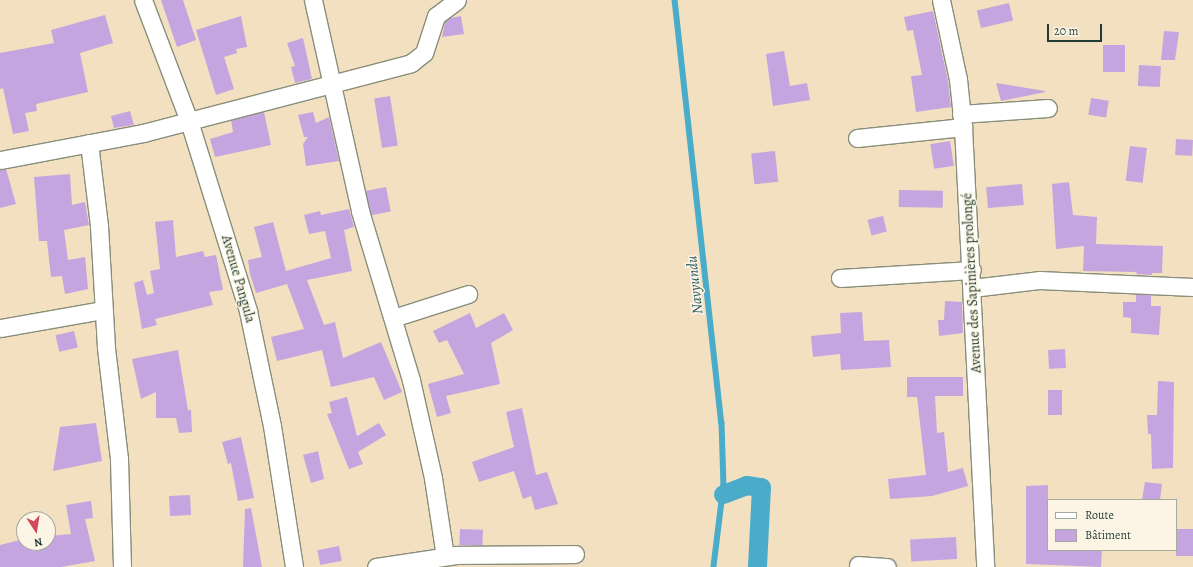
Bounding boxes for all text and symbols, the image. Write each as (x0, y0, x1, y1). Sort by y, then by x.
scale bar (1049, 16, 1104, 42)
text: 20 m (1054, 23, 1078, 39)
street label: Avenue des Sapinières prolongé (959, 192, 985, 374)
street label: Avenue Pangula (217, 233, 259, 325)
water label: Navyundu (683, 255, 707, 315)
legend (1047, 499, 1177, 551)
text: Route (1085, 507, 1114, 523)
north arrow (16, 511, 56, 551)
text: Bâtiment (1085, 527, 1131, 543)
text: N (33, 534, 44, 550)

